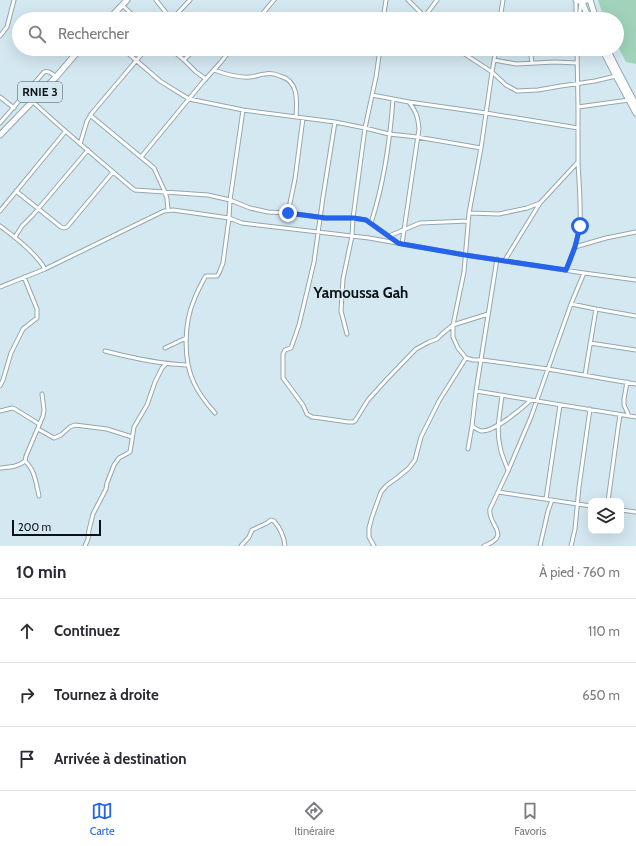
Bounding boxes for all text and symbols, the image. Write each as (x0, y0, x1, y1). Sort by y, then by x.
search box (12, 12, 624, 56)
icon: search (26, 23, 48, 45)
text: Rechercher (58, 25, 129, 43)
road number: RNIE 3 (18, 82, 62, 102)
route end (279, 204, 297, 222)
route start (571, 217, 589, 235)
district label: Yamoussa Gah (313, 284, 408, 302)
map controls (588, 498, 624, 534)
button: layers (588, 498, 624, 534)
scale bar (12, 518, 101, 537)
text: 200 m (18, 520, 51, 534)
text: 10 min (16, 562, 66, 582)
text: À pied · 760 m (539, 564, 620, 580)
icon: ahead (16, 620, 38, 642)
text: Continuez (54, 622, 120, 640)
text: 110 m (588, 623, 620, 639)
icon: right (16, 684, 38, 706)
text: Tournez à droite (54, 686, 159, 704)
text: 650 m (582, 687, 620, 703)
icon: arrive (16, 748, 38, 770)
text: Arrivée à destination (54, 750, 186, 768)
tab: Carte (90, 800, 115, 838)
tab: Itinéraire (294, 800, 335, 838)
tab: Favoris (514, 800, 546, 838)

